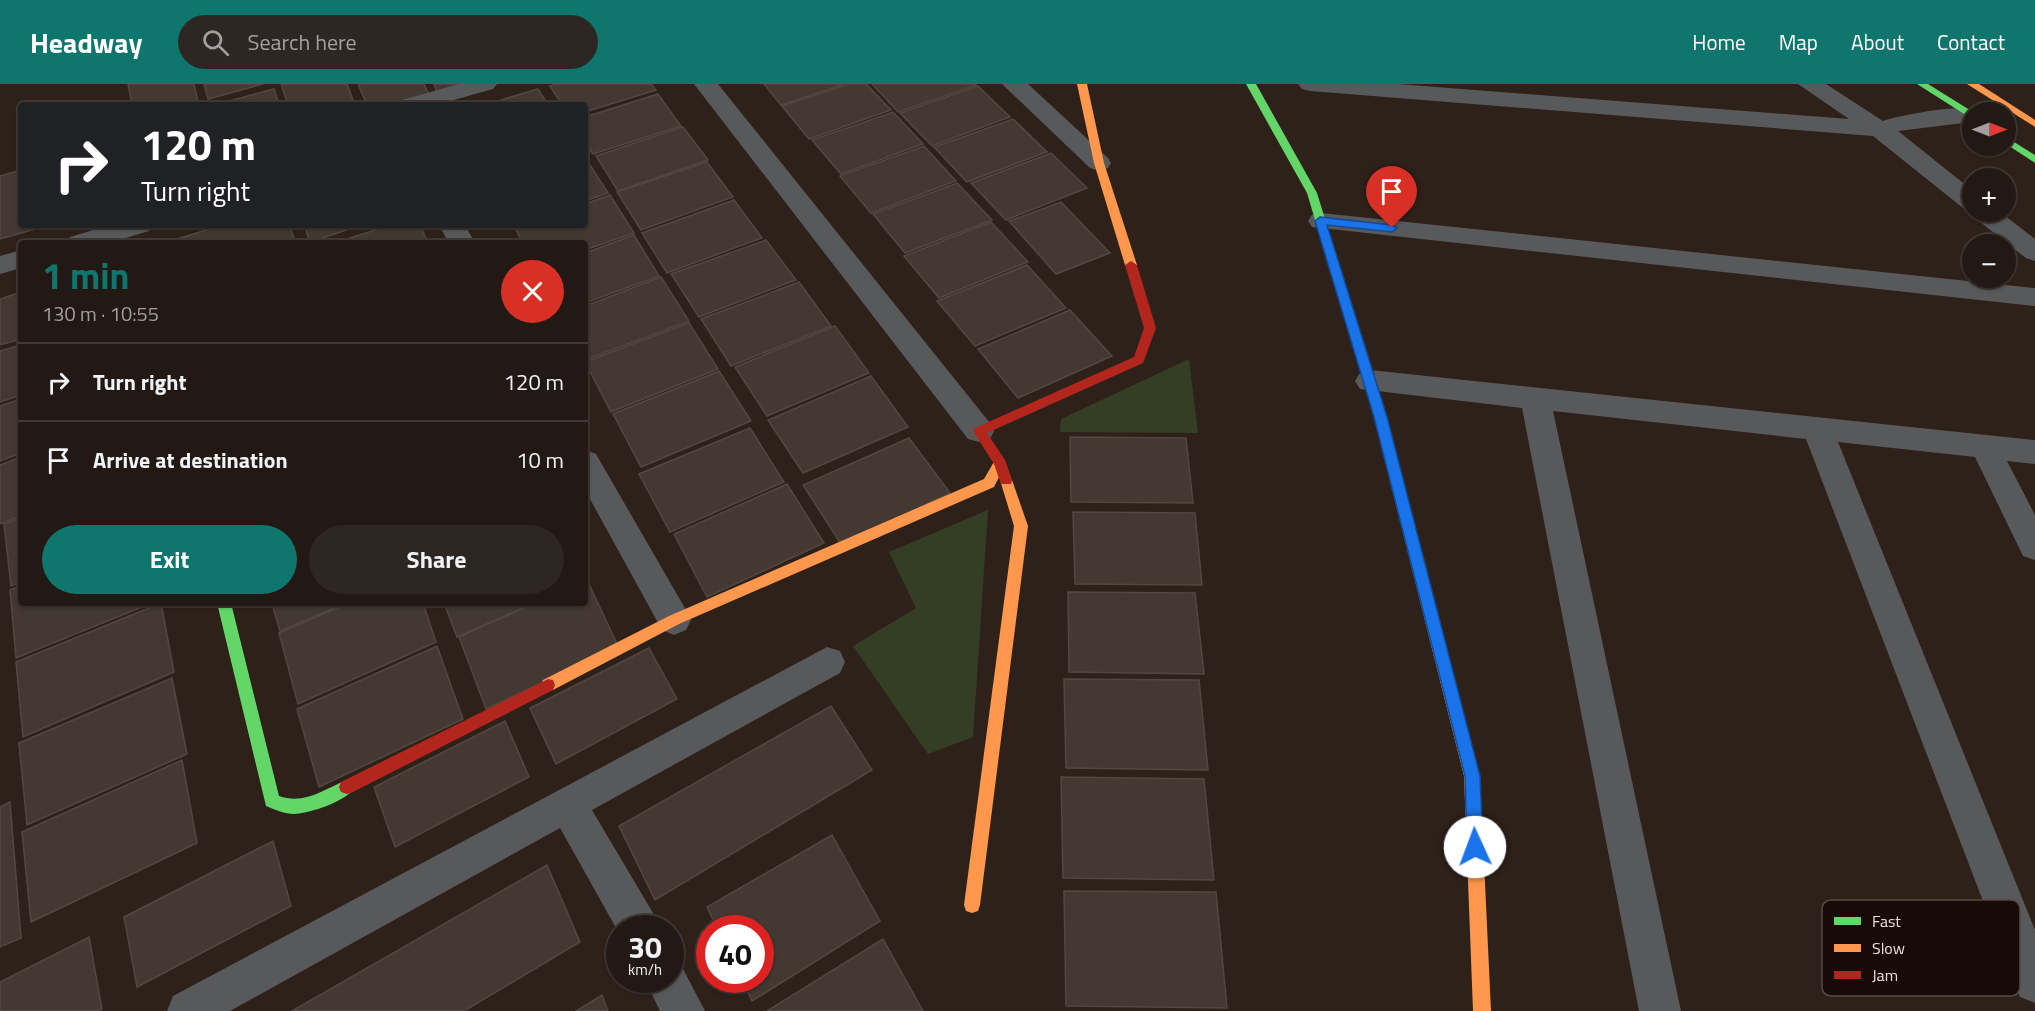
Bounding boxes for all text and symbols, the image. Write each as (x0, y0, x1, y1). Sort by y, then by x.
search box (178, 15, 598, 69)
text: Headway (30, 21, 142, 64)
text: Search here (247, 25, 357, 59)
icon: search (199, 26, 232, 59)
text: Home (1692, 26, 1746, 58)
text: Map (1779, 26, 1818, 58)
text: About (1851, 26, 1904, 58)
text: Contact (1937, 26, 2005, 58)
north arrow (1962, 102, 2016, 156)
map controls (1962, 102, 2016, 288)
text: 120 m (141, 112, 256, 176)
icon: right (42, 126, 120, 204)
pin (1366, 166, 1417, 228)
button: + (1962, 168, 2016, 222)
text: Turn right (141, 170, 250, 211)
icon: arrive (1375, 175, 1408, 208)
button: − (1962, 234, 2016, 288)
text: 1 min (42, 248, 129, 303)
button: close (501, 260, 564, 323)
text: 130 m · 10:55 (42, 298, 159, 329)
text: Turn right (93, 365, 187, 399)
text: 120 m (504, 365, 564, 399)
icon: right (42, 366, 75, 399)
text: Arrive at destination (93, 443, 288, 477)
text: 10 m (516, 443, 564, 477)
icon: arrive (42, 444, 75, 477)
button: Exit (42, 525, 297, 594)
button: Share (309, 525, 564, 594)
position arrow (1443, 815, 1507, 879)
legend (1822, 900, 2020, 996)
text: Fast (1872, 909, 1901, 933)
speed limit sign: 40 (696, 915, 774, 993)
text: 30 (628, 924, 662, 970)
text: Slow (1872, 936, 1905, 960)
text: km/h (628, 958, 662, 981)
text: Jam (1872, 963, 1898, 987)

